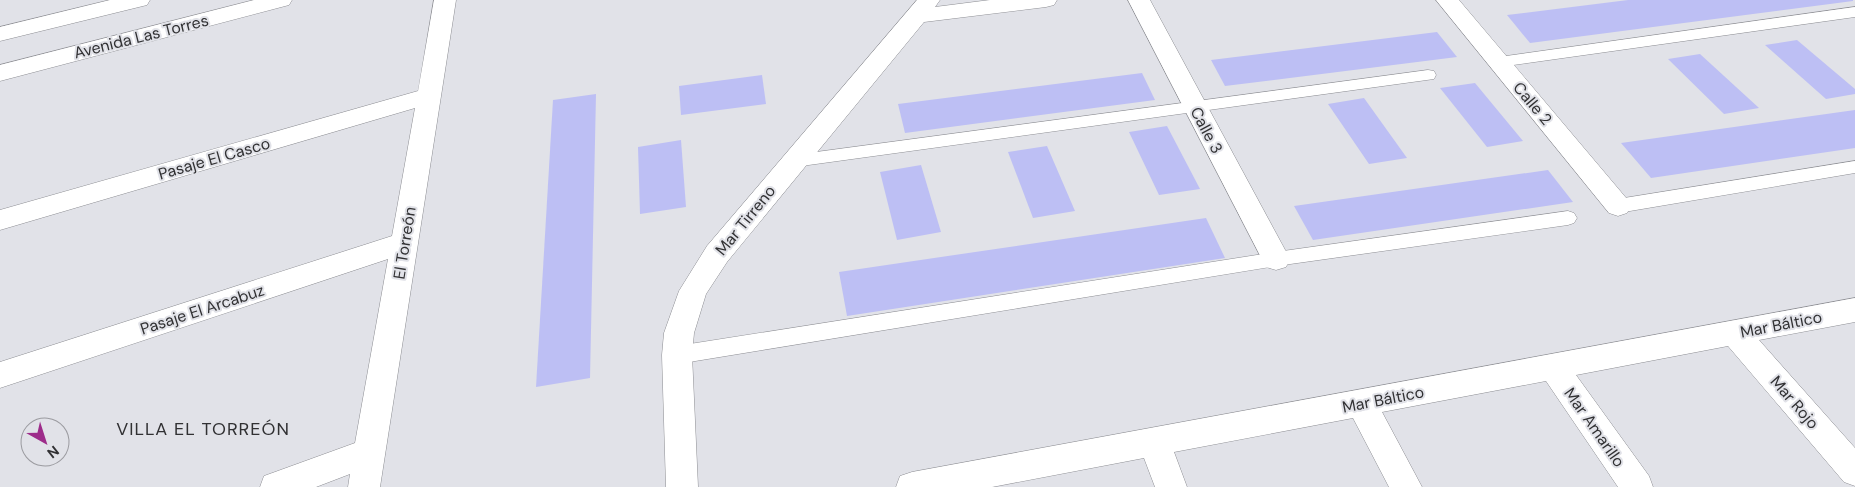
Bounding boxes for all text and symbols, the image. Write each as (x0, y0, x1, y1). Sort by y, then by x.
street label: Avenida Las Torres (72, 10, 211, 63)
street label: Calle 2 (1509, 77, 1557, 129)
street label: Calle 3 (1186, 103, 1228, 157)
street label: Pasaje El Casco (156, 132, 272, 184)
street label: Mar Tirreno (711, 181, 780, 260)
street label: El Torreón (388, 205, 421, 281)
street label: Pasaje El Arcabuz (138, 280, 267, 339)
street label: Mar Báltico (1738, 306, 1824, 343)
street label: Mar Rojo (1766, 371, 1824, 433)
street label: Mar Báltico (1340, 381, 1426, 418)
street label: Mar Amarillo (1560, 383, 1630, 471)
north arrow (20, 417, 70, 467)
district label: VILLA EL TORREÓN (116, 417, 290, 441)
text: N (44, 442, 63, 462)

